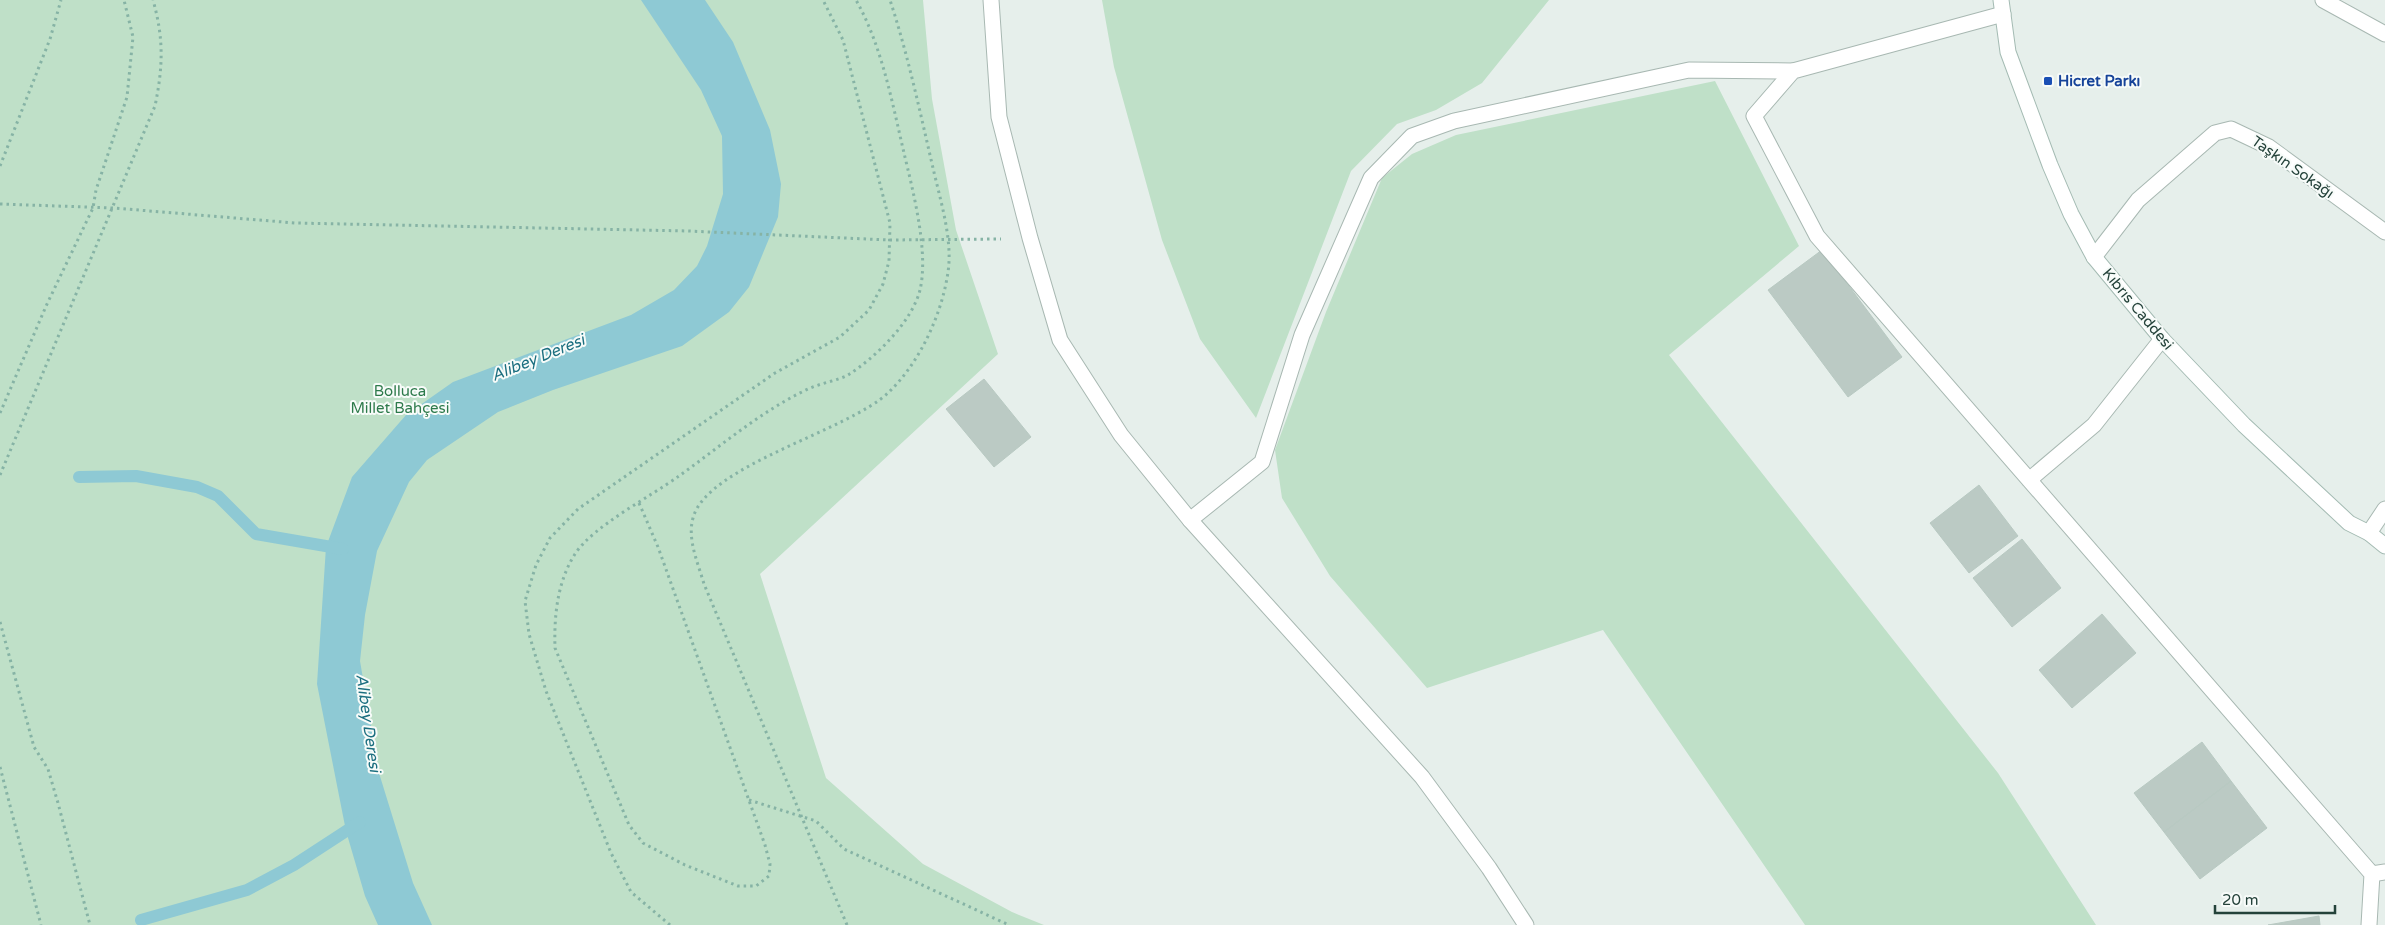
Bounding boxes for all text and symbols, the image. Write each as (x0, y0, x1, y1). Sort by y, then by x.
place label: Hicret Parkı (2058, 72, 2140, 90)
marker: Hicret Parkı (2042, 75, 2054, 87)
street label: Taşkın Sokağı (2248, 132, 2338, 202)
street label: Kıbrıs Caddesi (2099, 265, 2177, 353)
water label: Alibey Deresi (488, 329, 590, 386)
park label: Bolluca Millet Bahçesi (351, 382, 450, 417)
water label: Alibey Deresi (351, 673, 385, 775)
scale bar (2215, 882, 2335, 914)
text: 20 m (2222, 891, 2259, 909)

